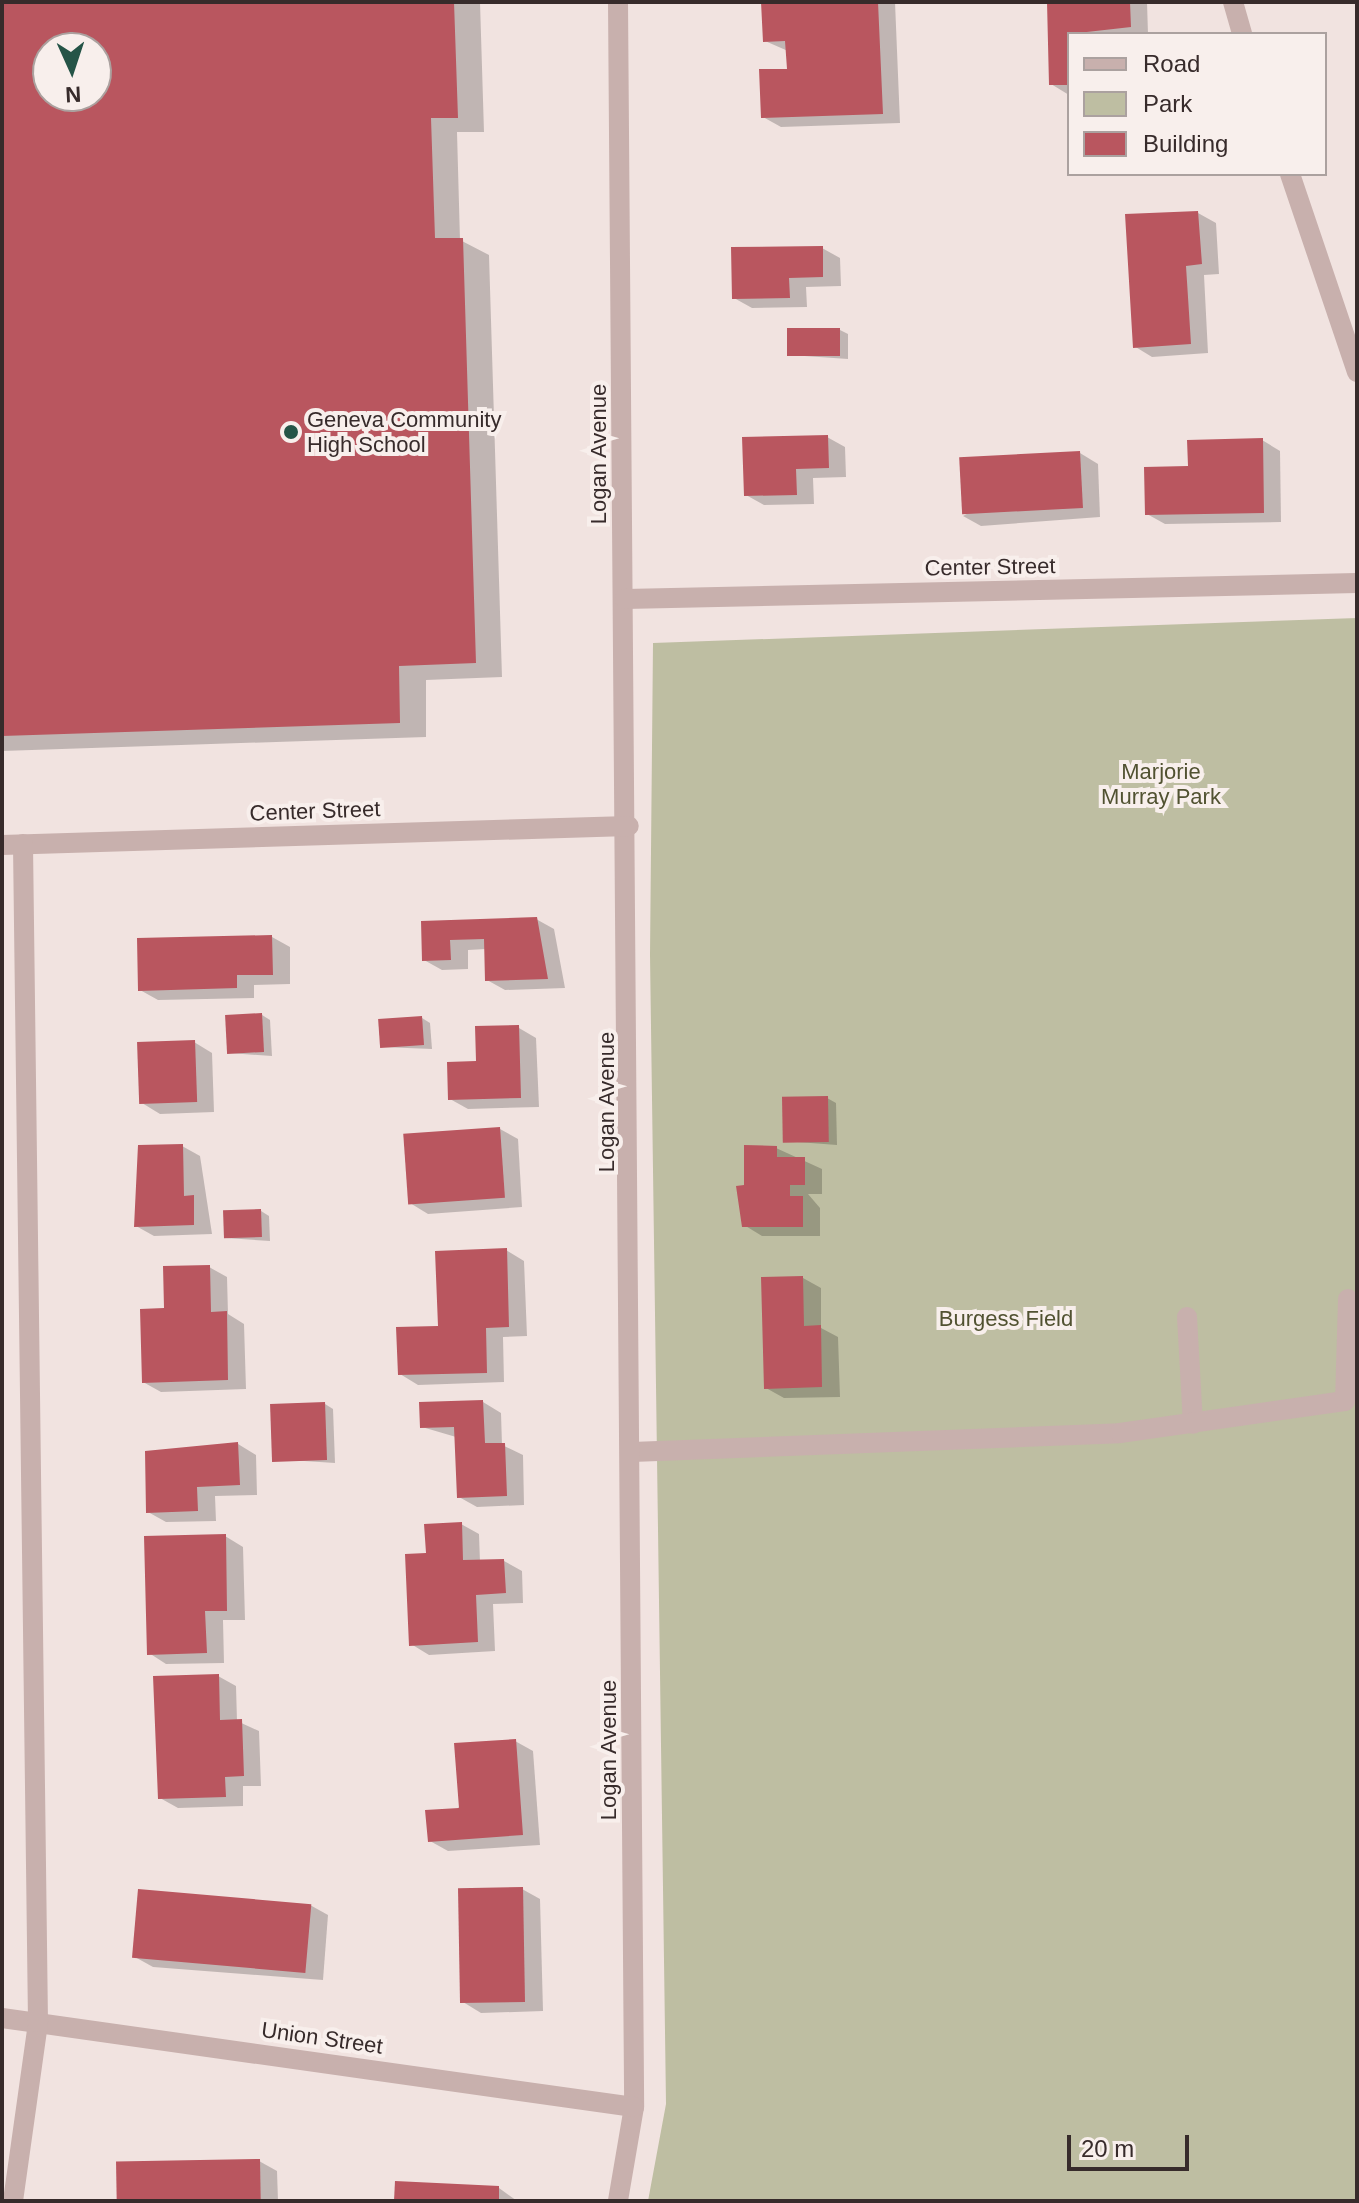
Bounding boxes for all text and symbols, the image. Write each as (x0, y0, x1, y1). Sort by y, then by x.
north arrow (32, 32, 112, 112)
legend (1067, 32, 1327, 176)
text: Road (1143, 50, 1200, 77)
text: N (65, 82, 82, 107)
text: Park (1143, 90, 1192, 117)
text: Building (1143, 130, 1228, 157)
street label: Logan Avenue (586, 383, 612, 525)
place label: Geneva Community High School (307, 406, 501, 458)
marker: Geneva Community High School (282, 423, 300, 441)
street label: Center Street (924, 553, 1056, 581)
park label: Marjorie Murray Park (1101, 758, 1221, 810)
street label: Center Street (249, 796, 381, 826)
street label: Logan Avenue (594, 1031, 620, 1173)
park label: Burgess Field (939, 1306, 1073, 1332)
street label: Logan Avenue (596, 1679, 622, 1821)
street label: Union Street (260, 2016, 384, 2060)
scale bar (1071, 2119, 1193, 2169)
text: 20 m (1081, 2135, 1134, 2162)

